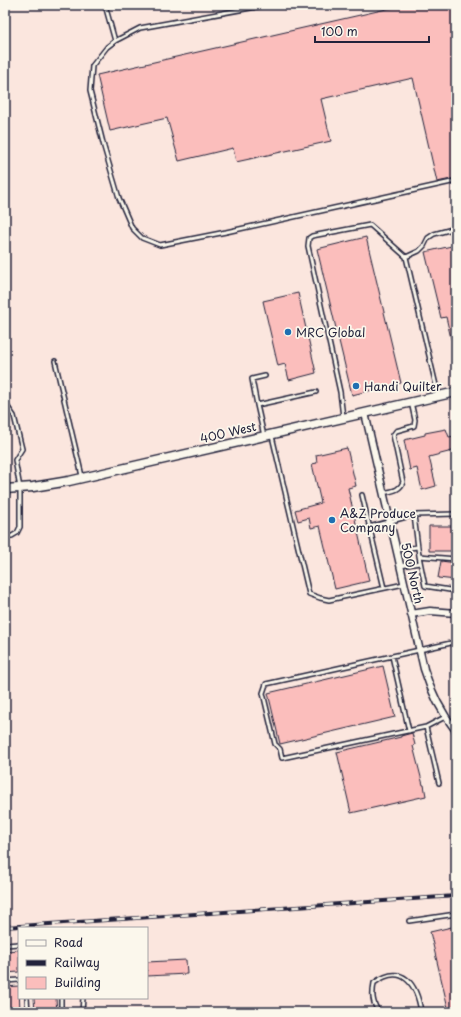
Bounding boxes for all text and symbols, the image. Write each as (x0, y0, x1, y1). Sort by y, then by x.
scale bar (315, 18, 429, 44)
text: 100 m (321, 22, 358, 40)
place label: MRC Global (296, 323, 365, 341)
marker: MRC Global (283, 327, 293, 337)
place label: Handi Quilter (364, 377, 442, 395)
marker: Handi Quilter (351, 381, 361, 391)
street label: 400 West (198, 417, 258, 447)
place label: A&Z Produce Company (340, 504, 416, 536)
marker: A&Z Produce Company (327, 515, 337, 525)
street label: 500 North (397, 541, 429, 605)
legend (18, 927, 148, 999)
text: Road (54, 933, 83, 951)
text: Railway (54, 953, 100, 971)
text: Building (54, 973, 101, 991)

